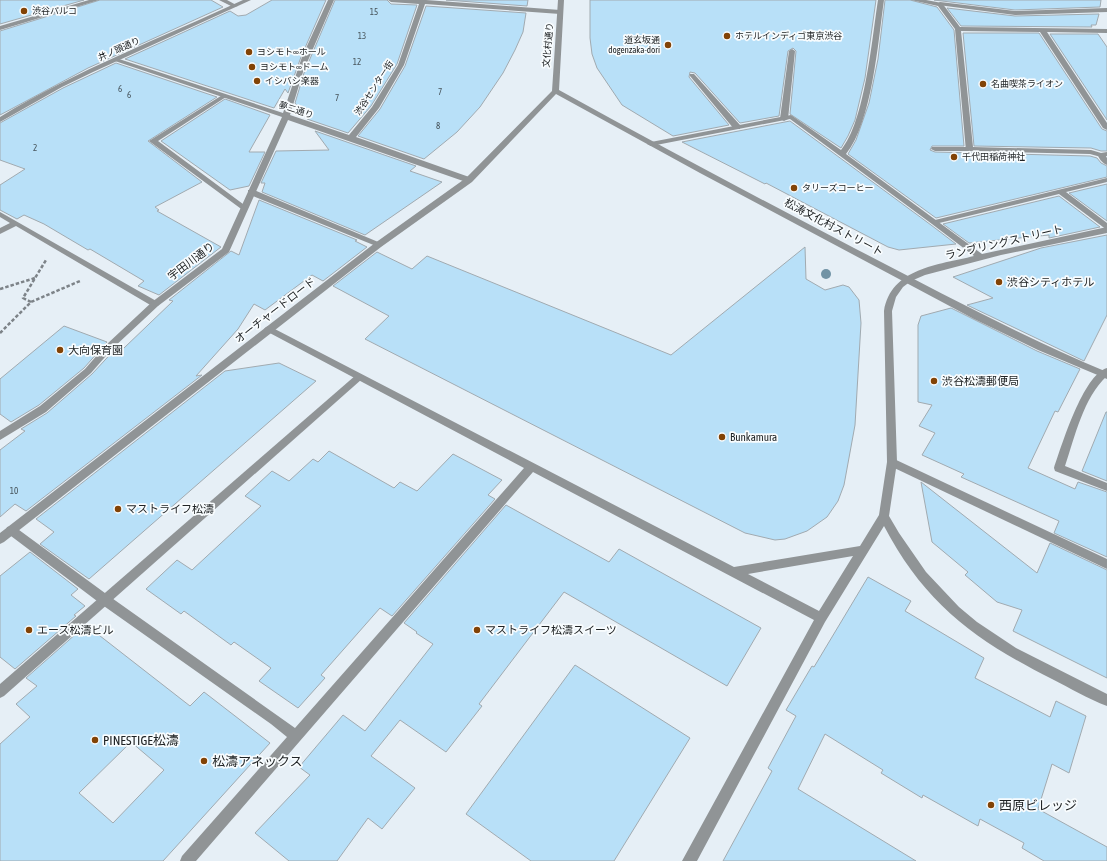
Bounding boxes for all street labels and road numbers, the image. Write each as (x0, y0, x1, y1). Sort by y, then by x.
street label: 文化村通り (540, 22, 555, 68)
street label: 井ノ頭通り (96, 35, 142, 63)
street label: 渋谷センター街 (353, 59, 395, 117)
street label: 夢二通り (277, 100, 315, 120)
street label: 松涛文化村ストリート (783, 196, 885, 258)
street label: ランブリングストリート (944, 223, 1064, 261)
street label: 宇田川通り (165, 240, 217, 282)
street label: オーチャードロード (232, 275, 318, 345)

